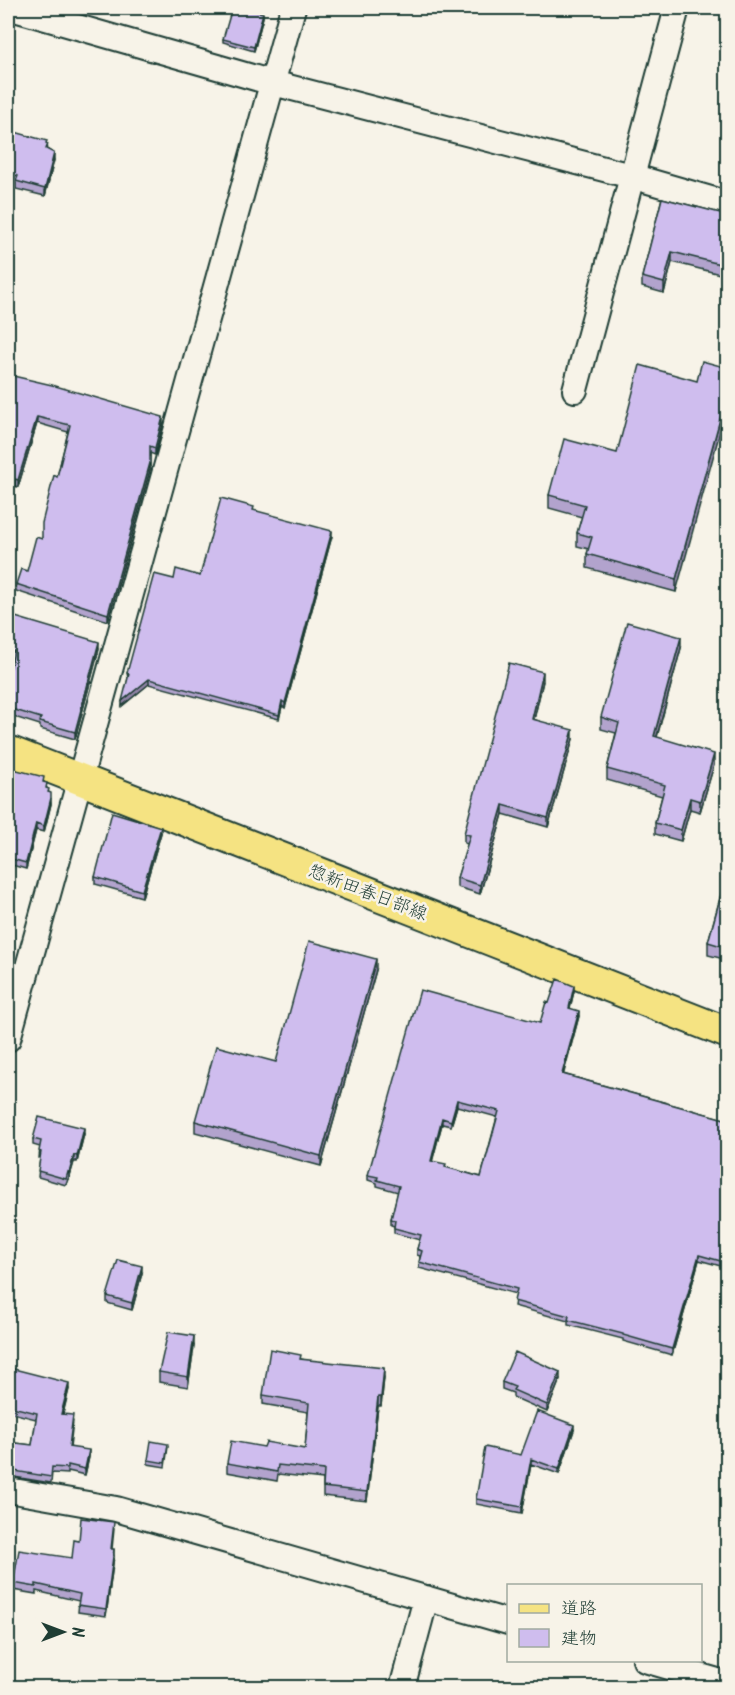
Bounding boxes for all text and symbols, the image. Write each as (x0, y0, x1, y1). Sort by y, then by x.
street label: 惣新田春日部線 (303, 857, 431, 930)
legend (507, 1584, 702, 1662)
text: 道路 (561, 1595, 597, 1624)
north arrow (33, 1602, 93, 1662)
text: 建物 (561, 1625, 597, 1654)
text: N (64, 1627, 89, 1637)

